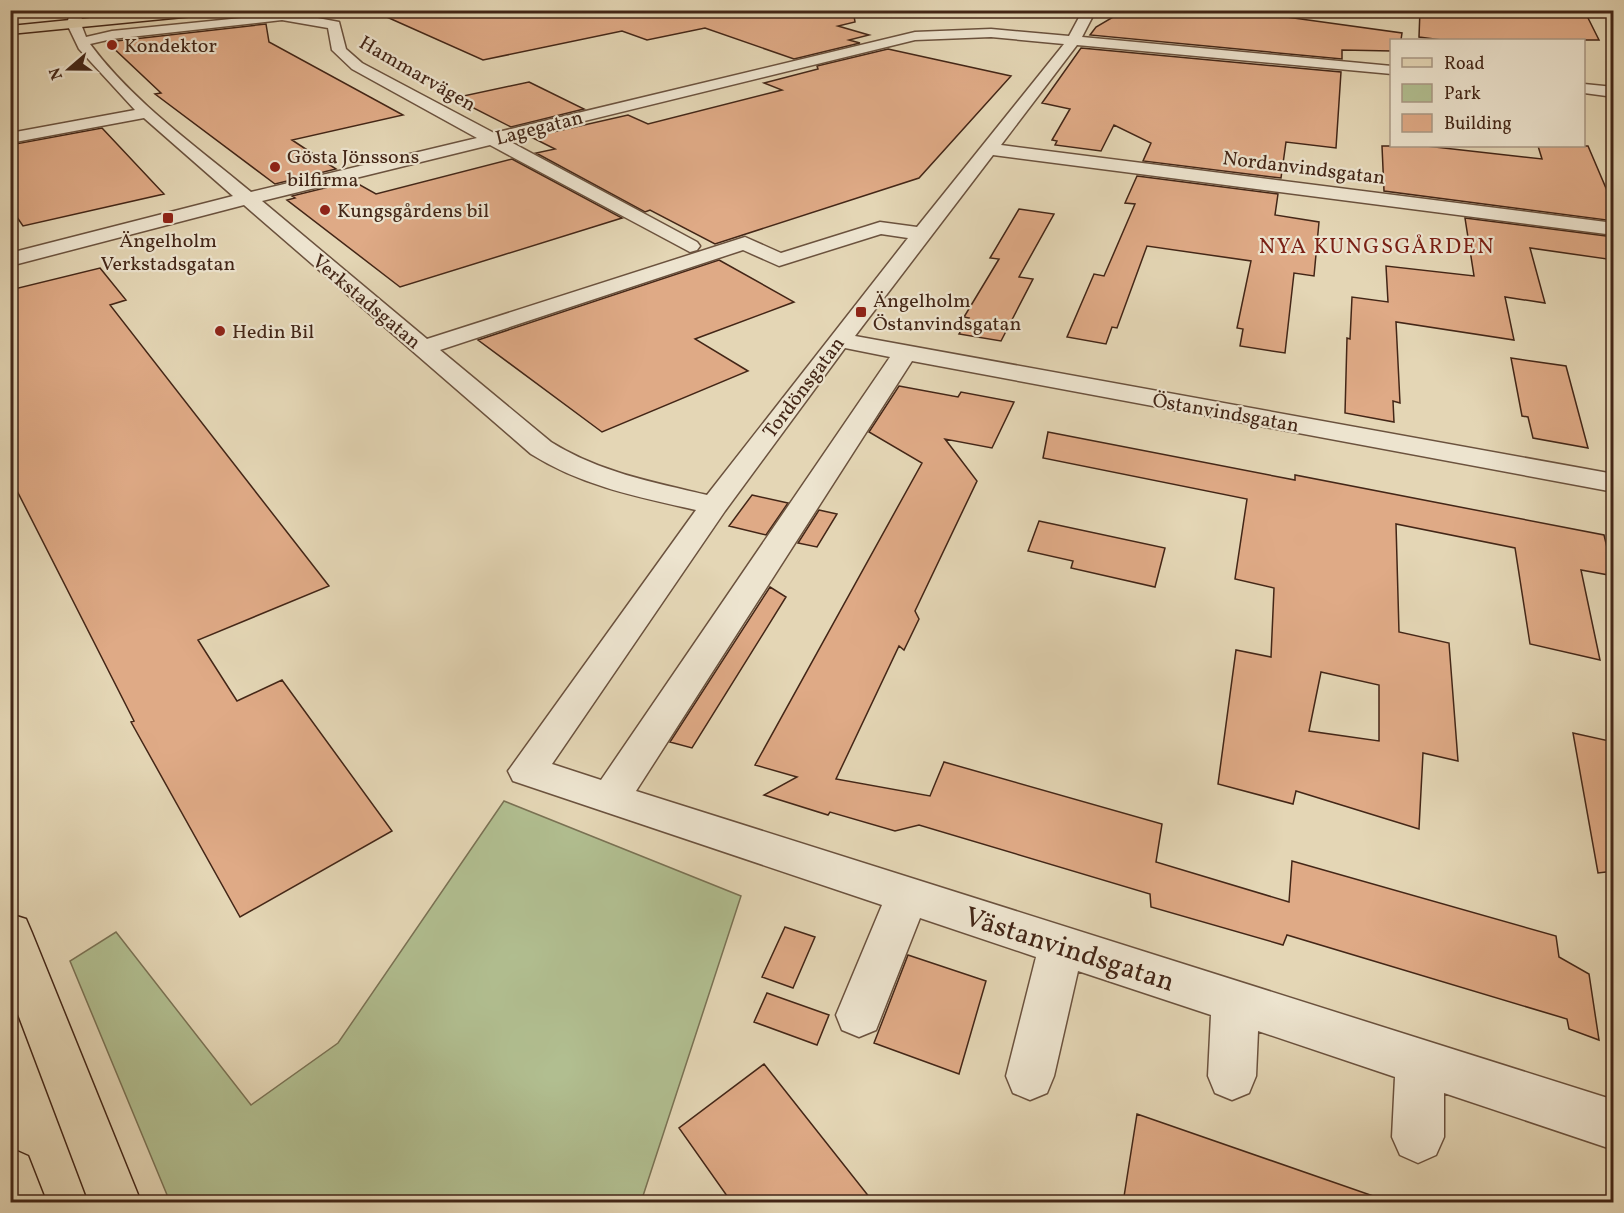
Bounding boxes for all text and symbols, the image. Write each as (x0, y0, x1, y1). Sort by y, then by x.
street label: Hammarvägen (353, 30, 481, 120)
place label: Kondektor (124, 33, 217, 61)
marker: Kondektor (105, 38, 119, 52)
north arrow (39, 39, 99, 99)
legend (1390, 39, 1585, 147)
text: Road (1444, 52, 1485, 77)
text: N (44, 64, 69, 83)
text: Park (1444, 82, 1481, 107)
street label: Lagegatan (493, 104, 586, 153)
text: Building (1444, 112, 1512, 137)
place label: Gösta Jönssons bilfirma (287, 144, 419, 195)
street label: Nordanvindsgatan (1221, 145, 1387, 193)
marker: Gösta Jönssons bilfirma (268, 160, 282, 174)
place label: Kungsgårdens bil (337, 198, 489, 226)
marker: Kungsgårdens bil (318, 203, 332, 217)
marker: Ängelholm Verkstadsgatan (161, 211, 175, 225)
place label: Ängelholm Verkstadsgatan (101, 228, 235, 279)
district label: NYA KUNGSGÅRDEN (1259, 232, 1495, 263)
street label: Verkstadsgatan (305, 248, 426, 357)
place label: Ängelholm Östanvindsgatan (873, 288, 1022, 339)
marker: Ängelholm Östanvindsgatan (854, 305, 868, 319)
place label: Hedin Bil (232, 319, 314, 347)
marker: Hedin Bil (213, 324, 227, 338)
street label: Tordönsgatan (757, 332, 852, 445)
street label: Östanvindsgatan (1150, 387, 1301, 441)
street label: Västanvindsgatan (959, 898, 1179, 1003)

